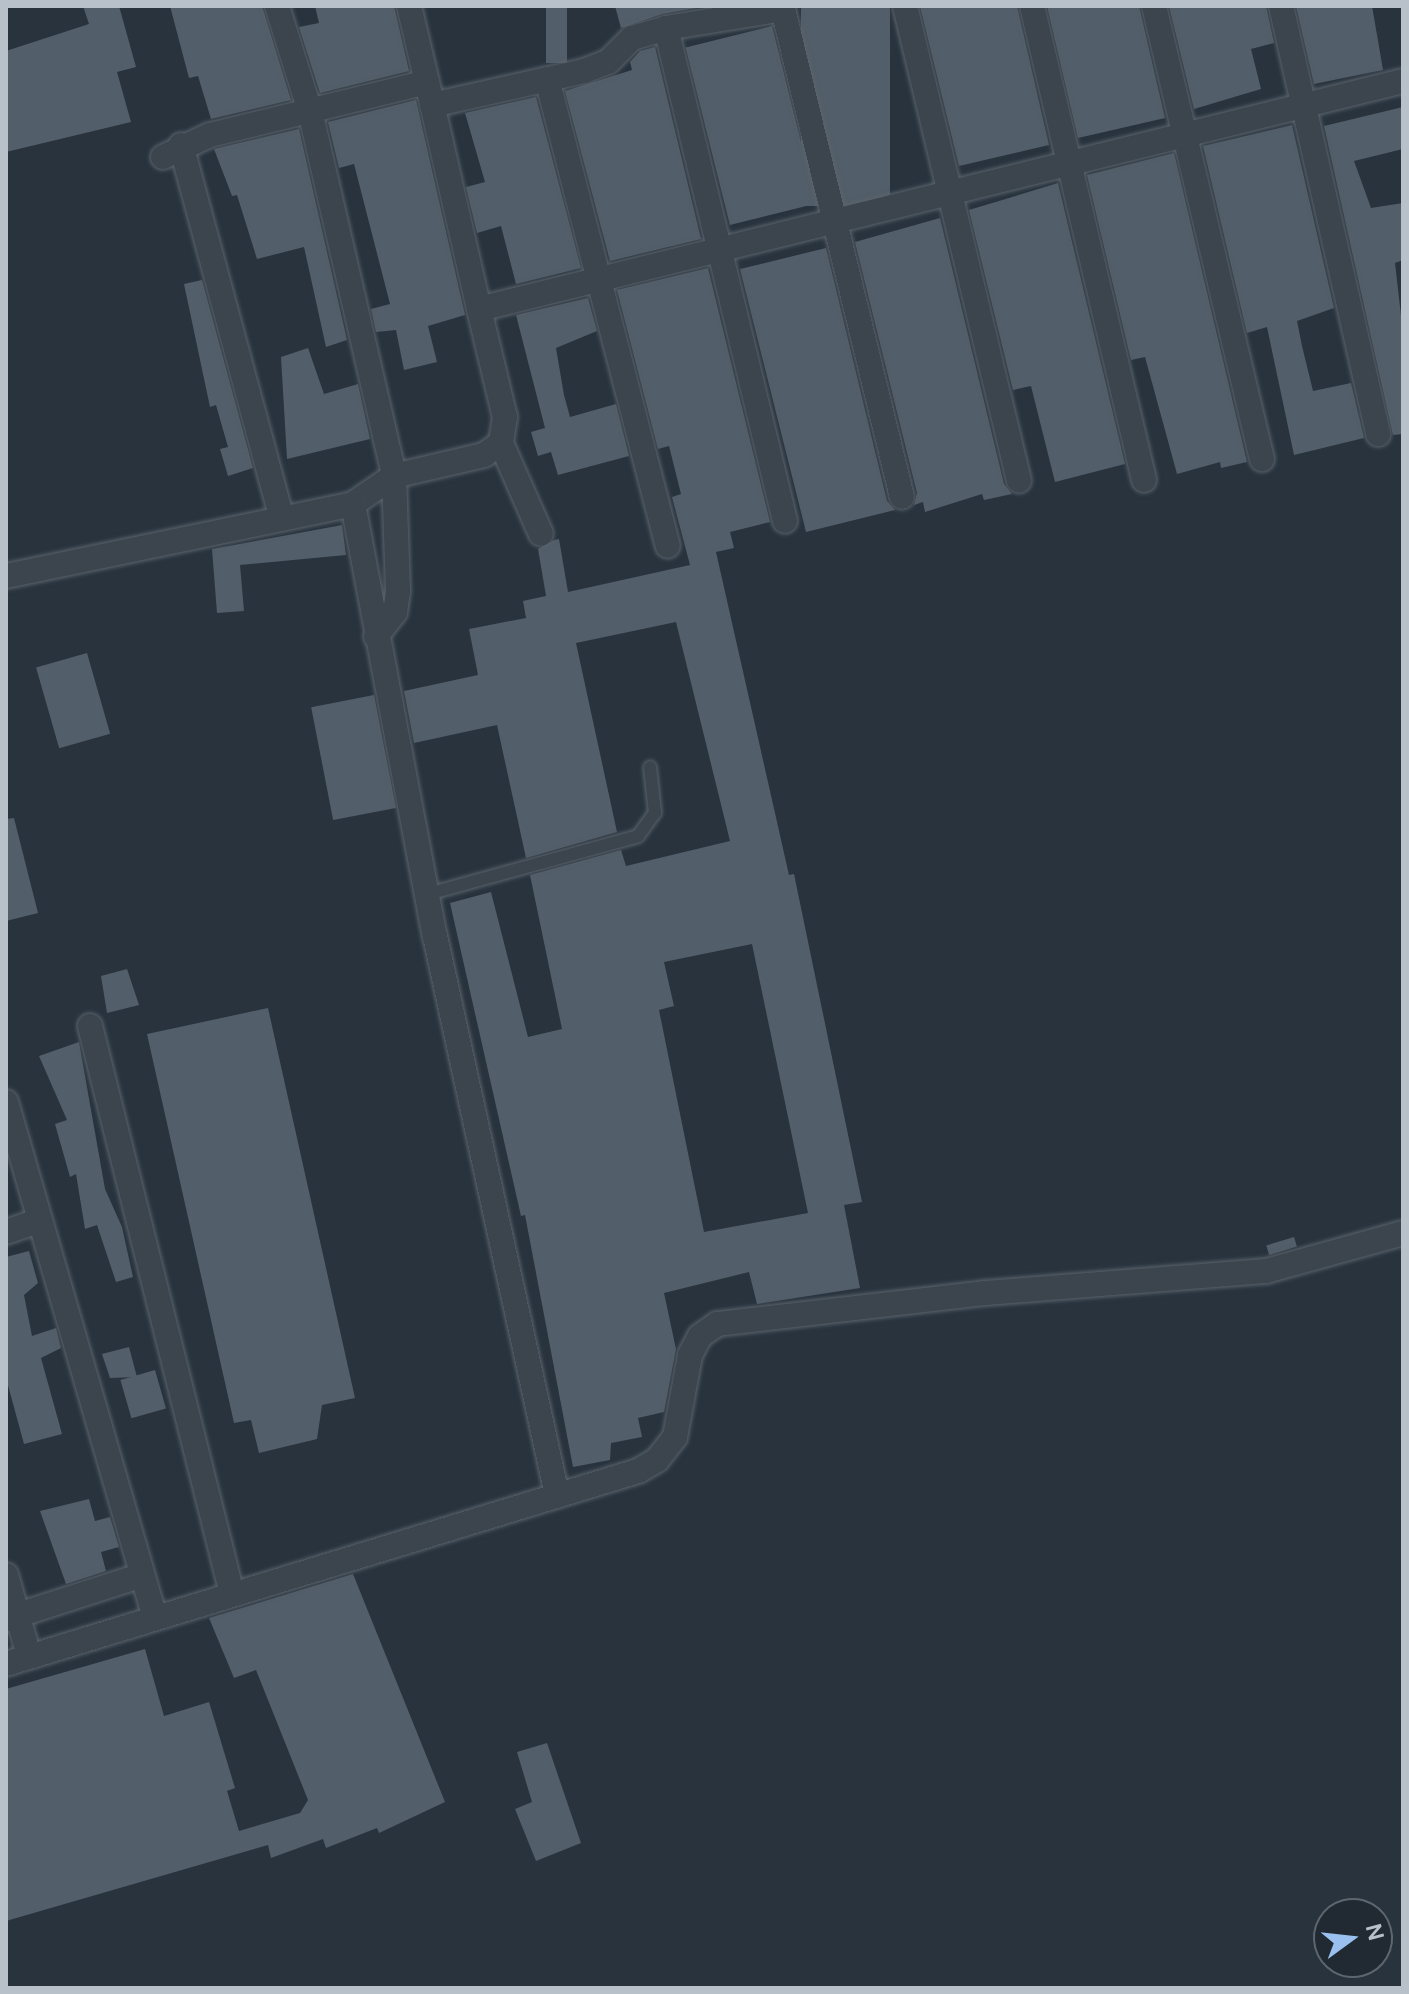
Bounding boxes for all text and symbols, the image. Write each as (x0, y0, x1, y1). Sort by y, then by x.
north arrow (1313, 1898, 1393, 1978)
text: N (1359, 1921, 1391, 1944)

